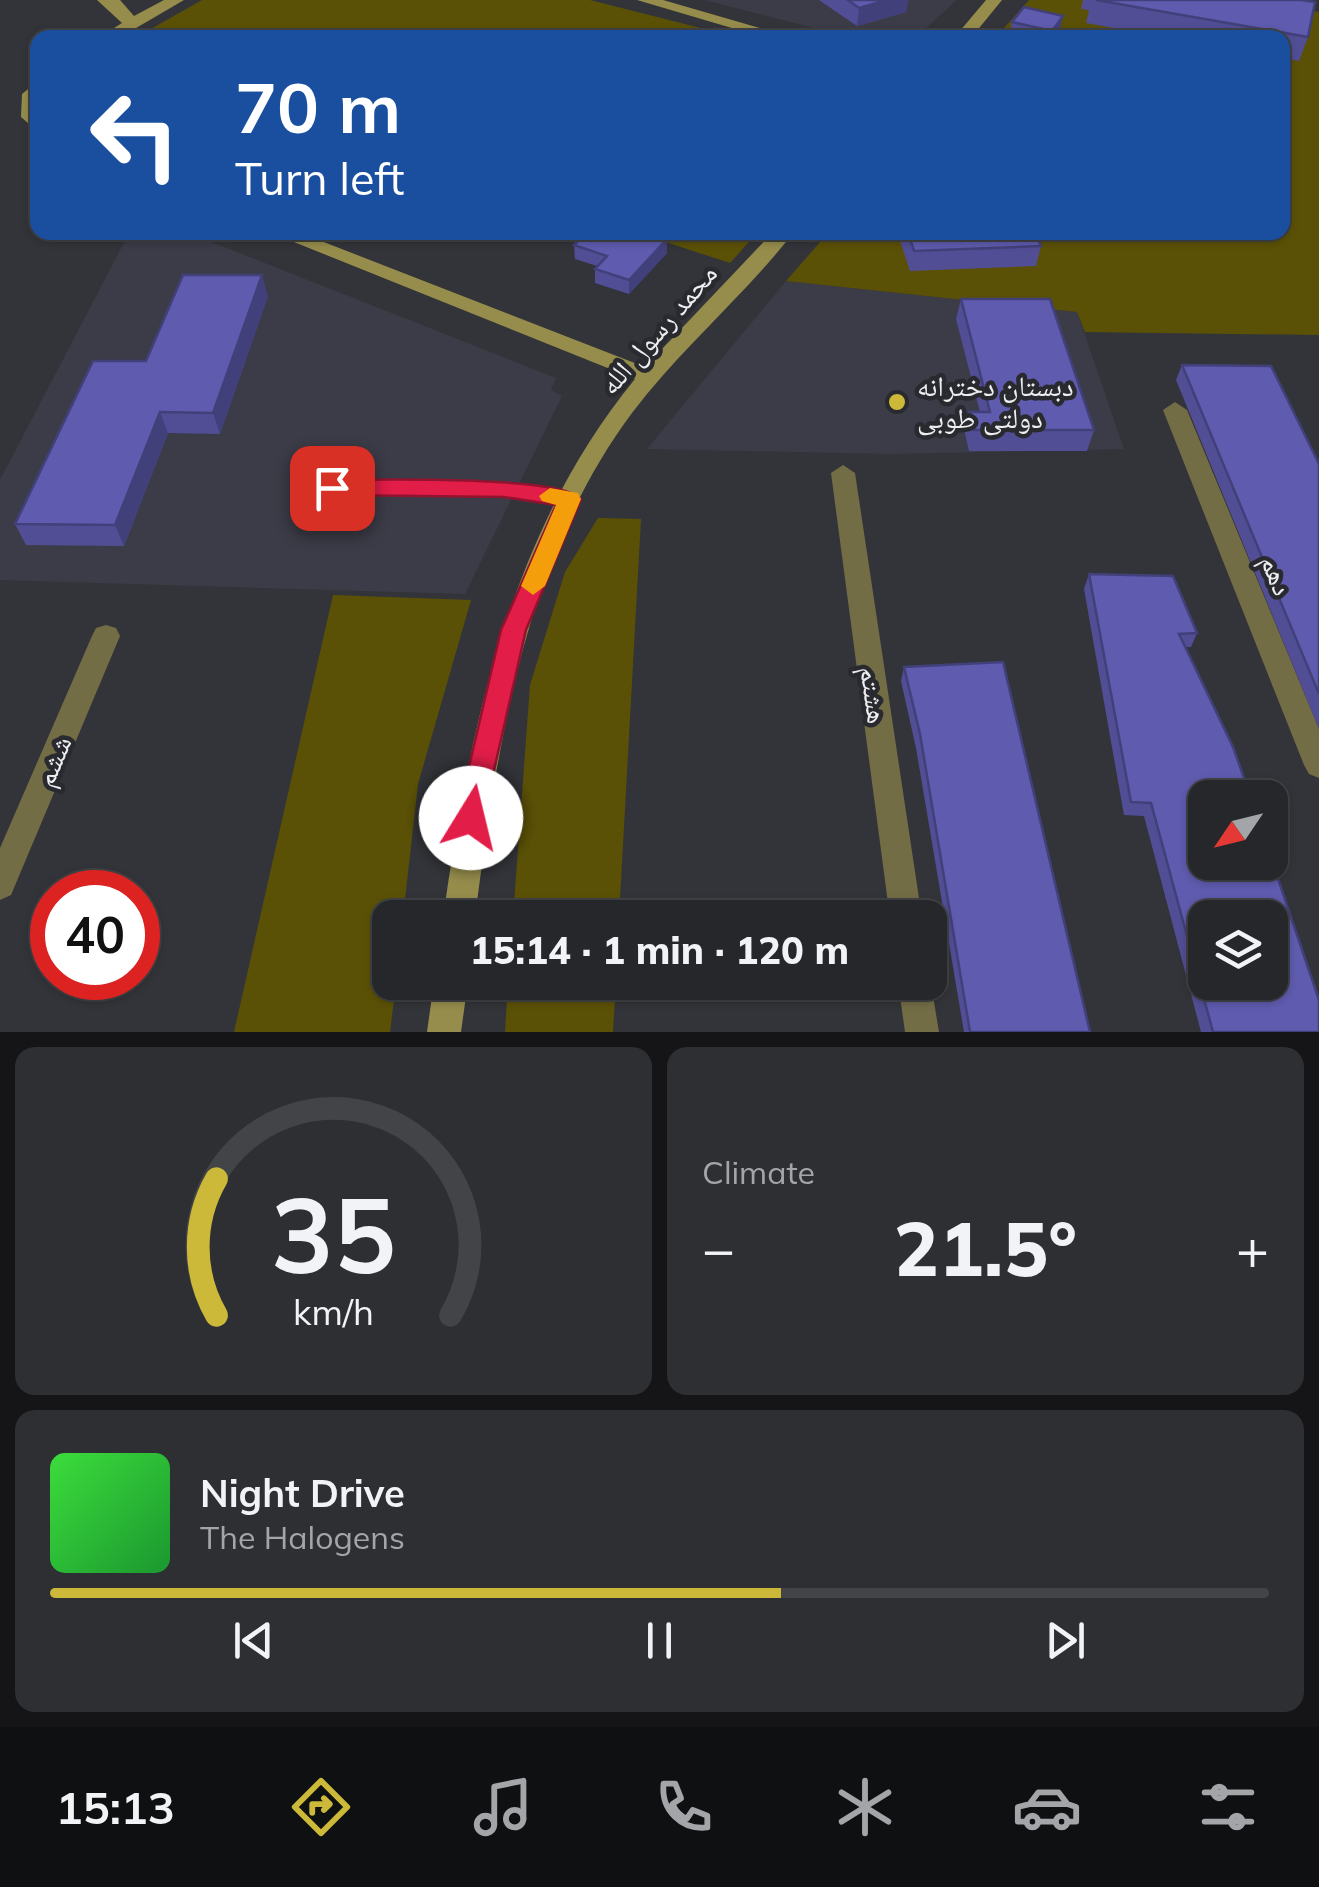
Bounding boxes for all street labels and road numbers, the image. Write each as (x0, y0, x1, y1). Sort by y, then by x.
street label: محمد رسول الله (591, 256, 724, 401)
street label: دهم (1252, 549, 1301, 601)
street label: هشتم (851, 664, 896, 726)
street label: ششم (26, 730, 81, 792)

